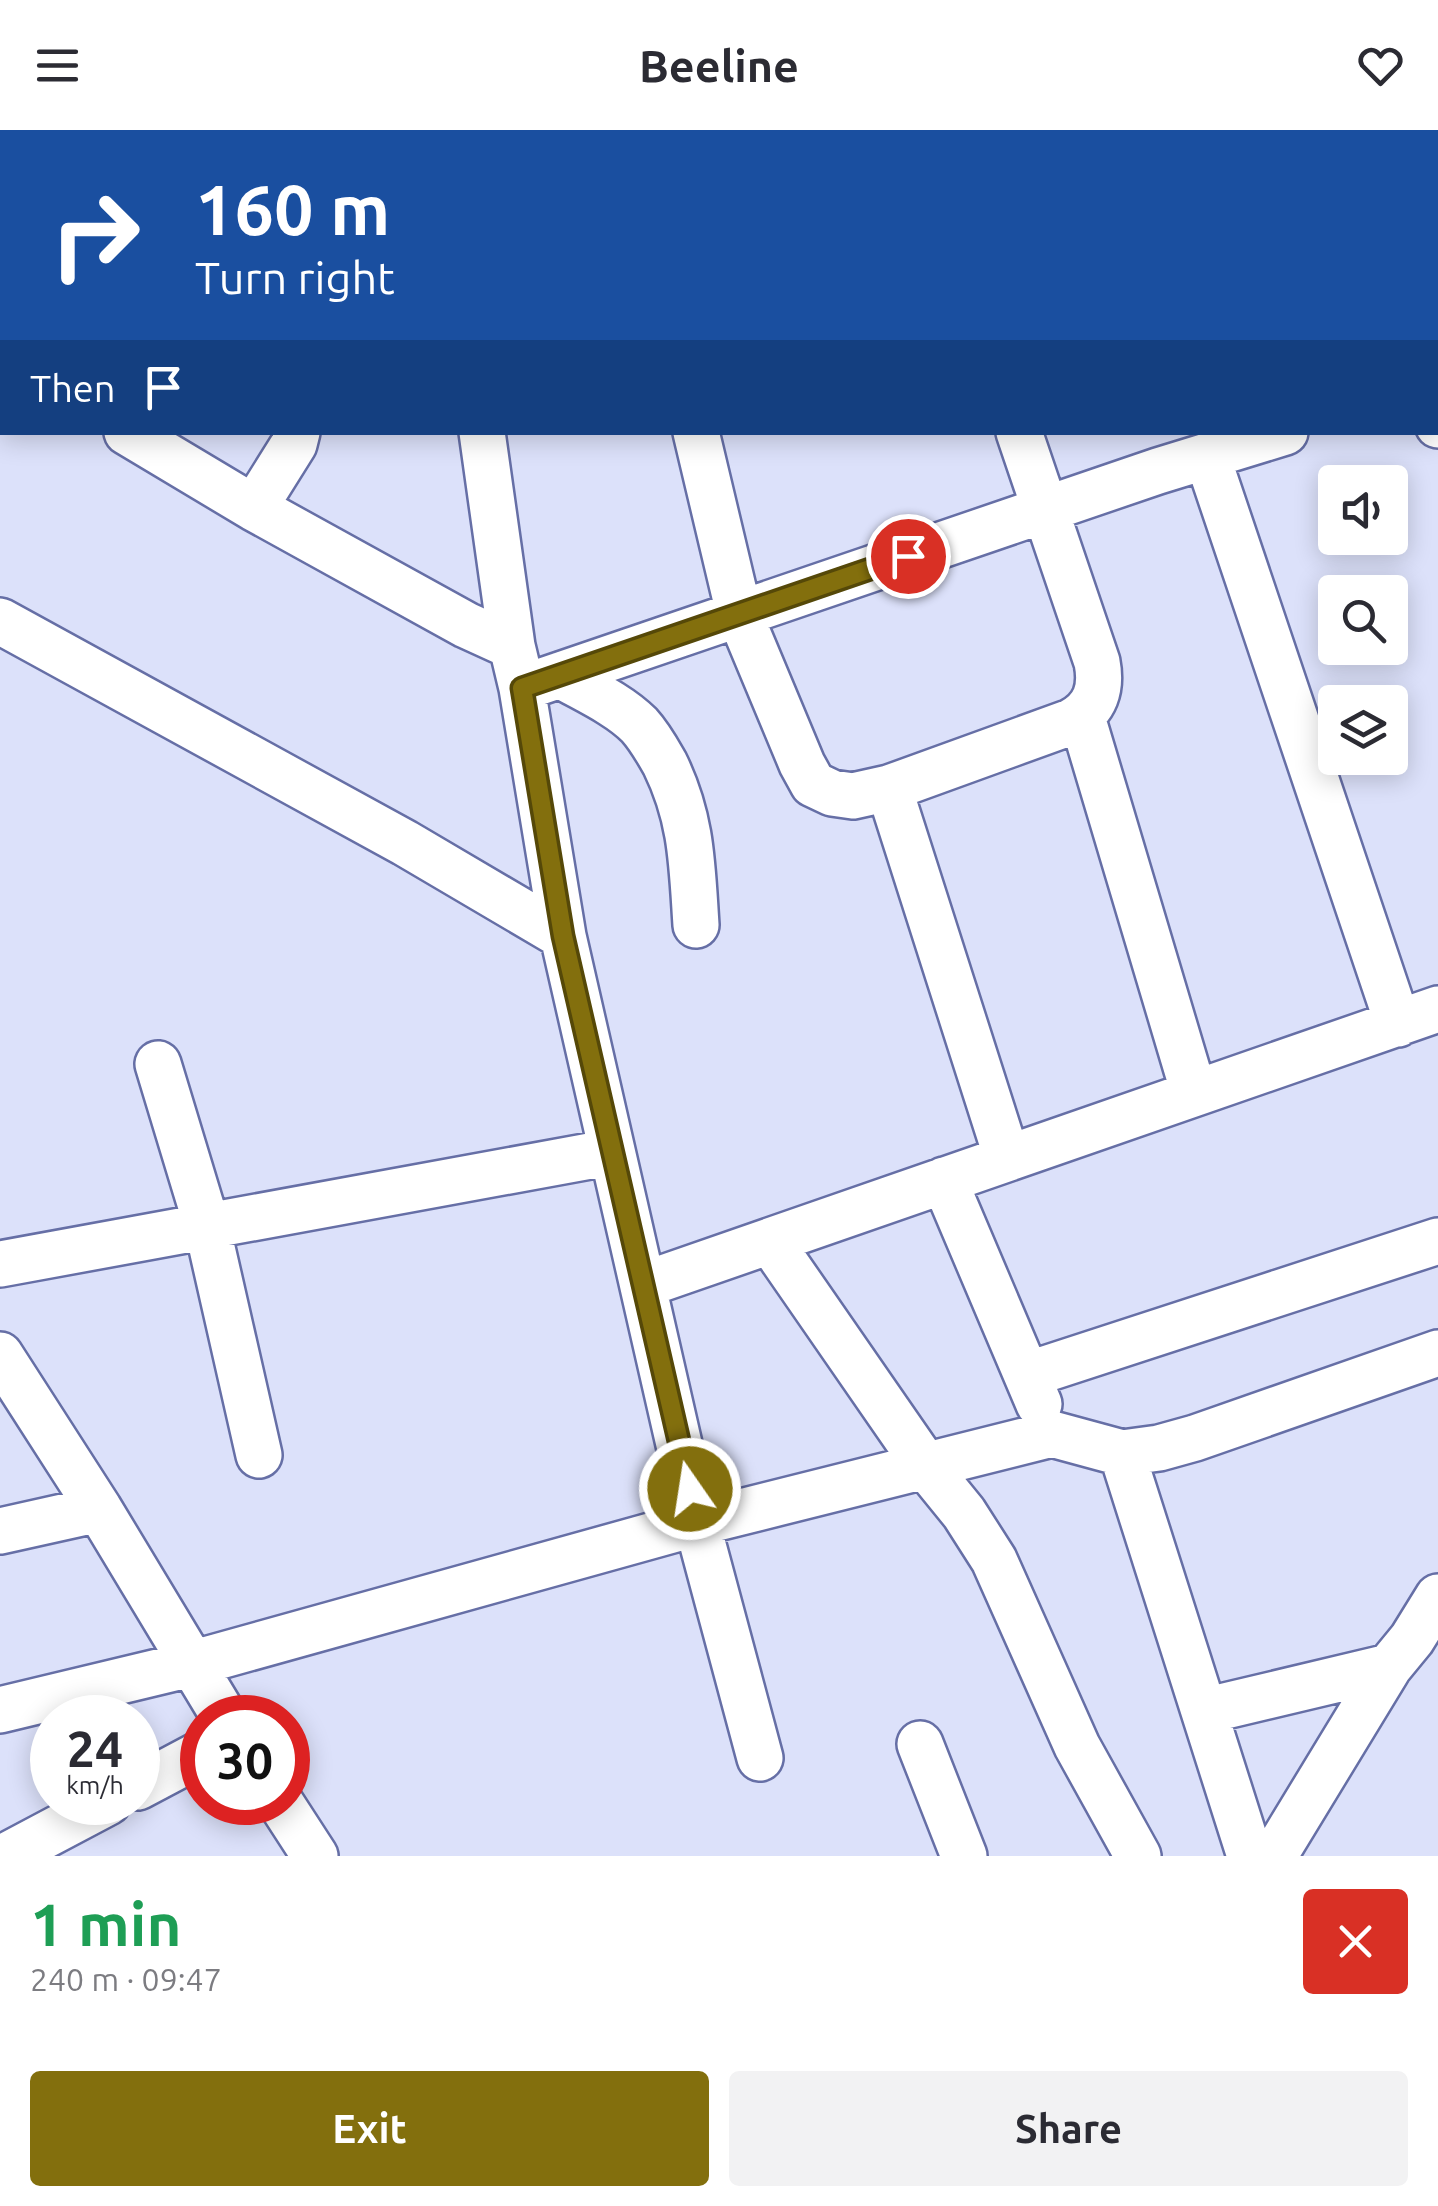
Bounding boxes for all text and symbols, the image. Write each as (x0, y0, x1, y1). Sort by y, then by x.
icon: menu (30, 38, 85, 93)
icon: heart (1353, 38, 1408, 93)
text: Beeline (639, 40, 799, 91)
icon: right (30, 170, 160, 300)
text: 160 m (195, 170, 390, 248)
text: Turn right (195, 252, 395, 303)
icon: arrive (136, 360, 191, 415)
text: Then (30, 367, 116, 409)
map controls (1318, 465, 1408, 775)
button: sound (1318, 465, 1408, 555)
pin (866, 514, 951, 599)
icon: arrive (881, 529, 936, 584)
button: search (1318, 575, 1408, 665)
button: layers (1318, 685, 1408, 775)
position arrow (638, 1437, 742, 1541)
speed limit sign: 30 (180, 1695, 310, 1825)
text: 24 (67, 1720, 123, 1776)
text: km/h (66, 1771, 124, 1799)
button: close (1303, 1889, 1408, 1994)
text: 1 min (30, 1890, 182, 1957)
text: 240 m · 09:47 (30, 1961, 222, 1997)
button: Exit (30, 2071, 709, 2186)
button: Share (729, 2071, 1408, 2186)

